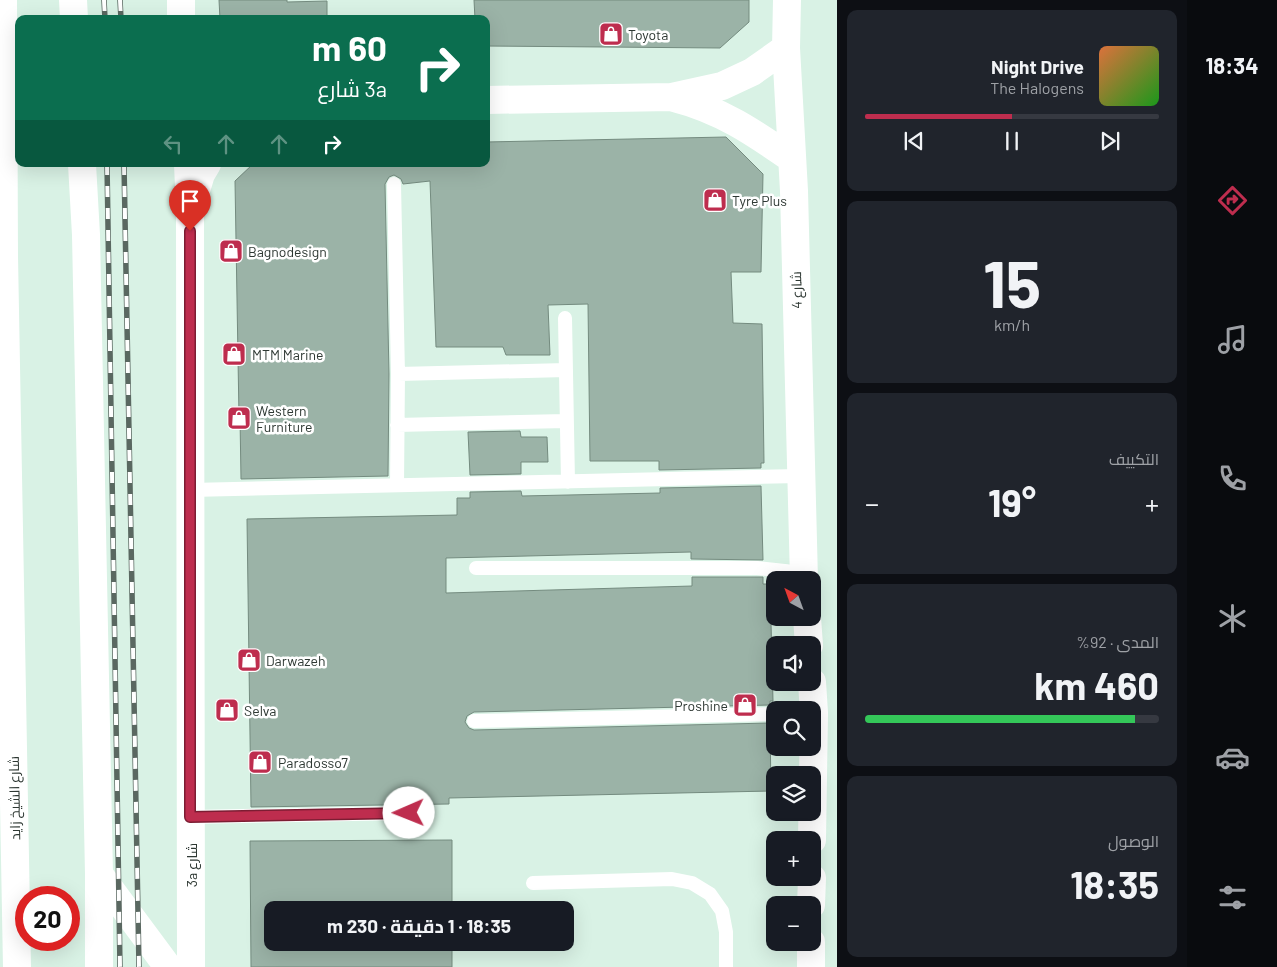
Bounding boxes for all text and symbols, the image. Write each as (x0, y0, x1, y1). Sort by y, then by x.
shop icon: Toyota (598, 21, 624, 47)
text: 60 m (312, 26, 387, 68)
place label: Toyota (628, 26, 668, 43)
icon: right (405, 35, 470, 100)
text: 18:34 (1206, 52, 1258, 78)
text: Night Drive (991, 55, 1084, 78)
text: 3a شارع (317, 75, 387, 101)
text: The Halogens (990, 78, 1084, 97)
icon: previous (900, 127, 928, 155)
icon: pause (998, 127, 1026, 155)
icon: next (1096, 127, 1124, 155)
icon: left (159, 130, 187, 158)
icon: ahead (212, 130, 240, 158)
icon: ahead (265, 130, 293, 158)
icon: right (318, 130, 346, 158)
pin (169, 180, 211, 231)
icon: directions (1215, 183, 1250, 218)
icon: arrive (176, 187, 204, 215)
shop icon: Tyre Plus (702, 187, 728, 213)
place label: Tyre Plus (732, 192, 787, 209)
shop icon: Bagnodesign (218, 238, 244, 264)
place label: Bagnodesign (248, 243, 327, 260)
text: 15 (983, 243, 1041, 321)
street label: شارع 4 (787, 271, 806, 309)
text: km/h (994, 315, 1030, 334)
icon: music (1215, 322, 1250, 357)
shop icon: MTM Marine (221, 341, 247, 367)
place label: MTM Marine (252, 346, 324, 363)
place label: Western Furniture (256, 402, 313, 435)
shop icon: Western Furniture (226, 405, 252, 431)
text: التكييف (1109, 449, 1159, 468)
icon: phone (1215, 461, 1250, 496)
text: 19° (988, 479, 1036, 525)
text: − (865, 486, 879, 520)
text: + (1145, 486, 1159, 520)
north arrow (766, 571, 821, 626)
map controls (766, 571, 821, 951)
icon: climate (1215, 601, 1250, 636)
text: المدى · 92% (1076, 632, 1159, 651)
button: sound (766, 636, 821, 691)
shop icon: Darwazeh (236, 647, 262, 673)
place label: Darwazeh (266, 652, 326, 669)
text: 460 km (1034, 662, 1159, 708)
shop icon: Proshine (732, 692, 758, 718)
shop icon: Selva (214, 697, 240, 723)
place label: Proshine (674, 697, 728, 714)
button: search (766, 701, 821, 756)
place label: Selva (244, 702, 277, 719)
icon: car (1215, 740, 1250, 775)
shop icon: Paradosso7 (247, 749, 273, 775)
place label: Paradosso7 (278, 754, 348, 771)
street label: شارع الشيخ زايد (5, 756, 24, 840)
button: layers (766, 766, 821, 821)
position arrow (382, 786, 434, 838)
button: + (766, 831, 821, 886)
text: الوصول (1108, 831, 1159, 850)
street label: 3a شارع (183, 843, 201, 887)
text: 18:35 (1070, 861, 1159, 907)
icon: filters (1215, 880, 1250, 915)
speed limit sign: 20 (15, 886, 80, 951)
button: − (766, 896, 821, 951)
text: 18:35 · 1 دقيقة · 230 m (327, 914, 511, 937)

